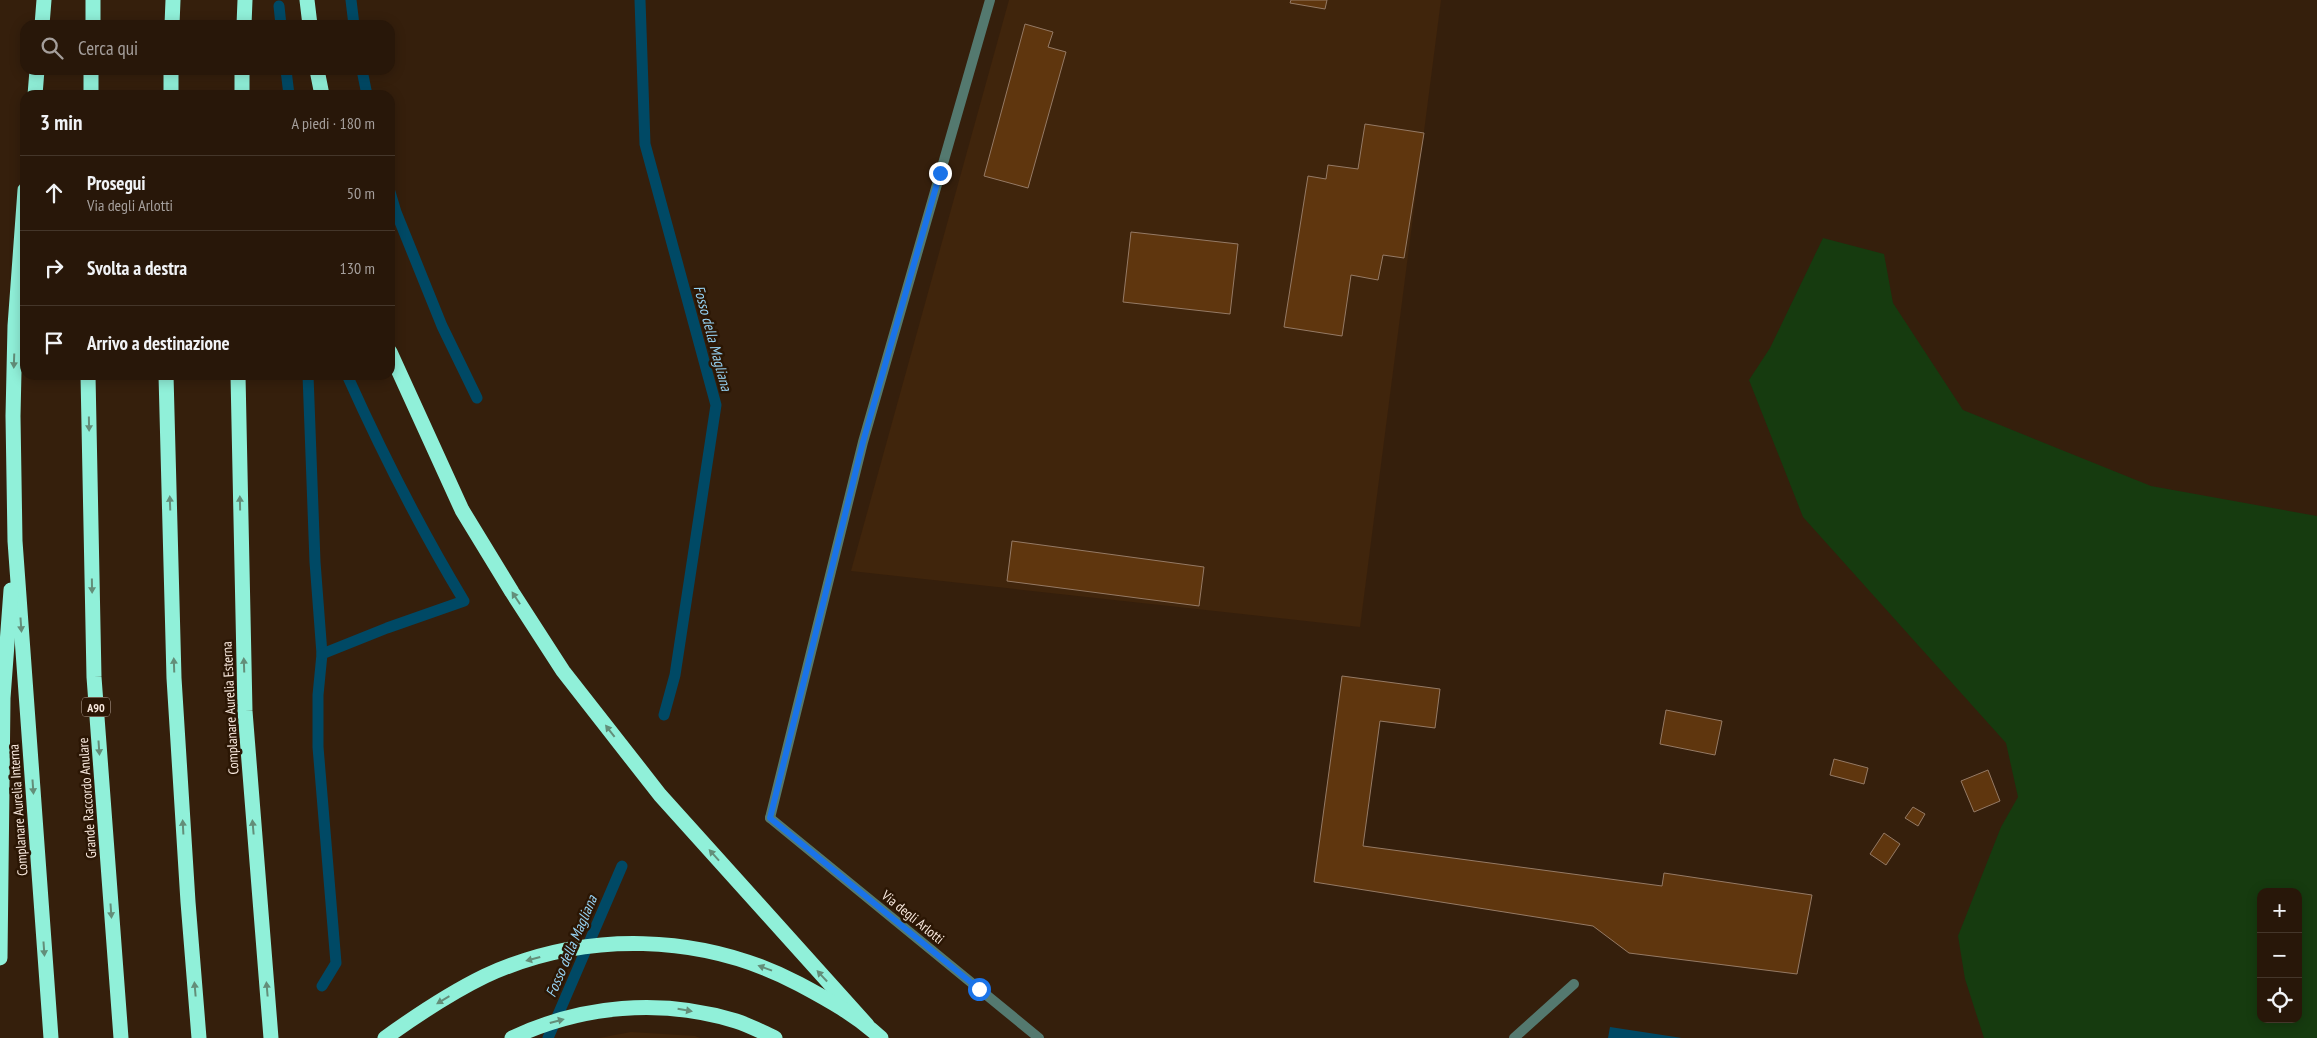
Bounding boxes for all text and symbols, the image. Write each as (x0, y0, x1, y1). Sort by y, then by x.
search box (20, 20, 395, 75)
icon: search (38, 34, 66, 62)
text: Cerca qui (78, 36, 138, 60)
text: 3 min (40, 109, 82, 136)
text: A piedi · 180 m (292, 113, 375, 133)
route end (929, 162, 952, 185)
text: Prosegui (87, 171, 146, 195)
icon: ahead (40, 179, 68, 207)
text: 50 m (347, 183, 375, 203)
text: Via degli Arlotti (87, 195, 173, 215)
icon: right (40, 254, 68, 282)
text: Svolta a destra (87, 256, 187, 280)
text: 130 m (340, 258, 375, 278)
water label: Fosso della Magliana (690, 283, 737, 394)
icon: arrive (40, 329, 68, 357)
text: Arrivo a destinazione (87, 331, 230, 355)
one-way arrow (10, 353, 18, 369)
one-way arrow (85, 416, 93, 432)
one-way arrow (165, 494, 173, 510)
one-way arrow (236, 495, 244, 511)
one-way arrow (88, 578, 96, 594)
one-way arrow (511, 592, 520, 605)
one-way arrow (18, 617, 26, 633)
street label: Complanare Aurelia Esterna (218, 641, 242, 775)
one-way arrow (170, 657, 178, 673)
one-way arrow (240, 657, 248, 673)
road number: A90 (82, 698, 110, 716)
one-way arrow (604, 725, 615, 738)
street label: Grande Raccordo Anulare (74, 737, 100, 859)
one-way arrow (96, 741, 104, 757)
street label: Complanare Aurelia Interna (4, 744, 32, 876)
one-way arrow (29, 779, 37, 795)
one-way arrow (179, 819, 187, 835)
one-way arrow (249, 819, 257, 835)
one-way arrow (708, 850, 720, 862)
street label: Via degli Arlotti (877, 886, 948, 948)
map controls (2257, 888, 2302, 1023)
button: + (2257, 888, 2302, 933)
water label: Fosso della Magliana (541, 891, 601, 1000)
one-way arrow (108, 903, 116, 919)
button: − (2257, 933, 2302, 978)
one-way arrow (41, 941, 49, 957)
one-way arrow (525, 955, 540, 963)
one-way arrow (757, 964, 772, 972)
one-way arrow (816, 971, 828, 983)
route start (968, 978, 991, 1001)
button: locate (2257, 978, 2302, 1023)
one-way arrow (191, 981, 199, 997)
one-way arrow (262, 981, 270, 997)
one-way arrow (436, 995, 449, 1004)
one-way arrow (677, 1006, 693, 1014)
one-way arrow (550, 1017, 565, 1025)

